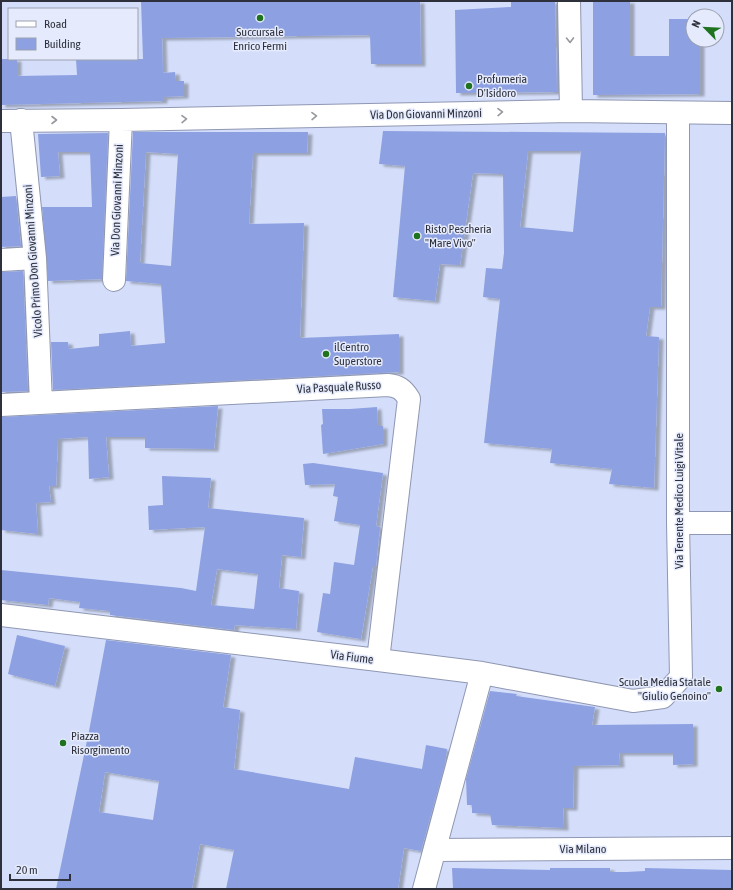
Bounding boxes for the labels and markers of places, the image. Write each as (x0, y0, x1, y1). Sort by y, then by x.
marker: Succursale Enrico Fermi (255, 13, 265, 23)
place label: Succursale Enrico Fermi (233, 25, 287, 53)
place label: Profumeria D'Isidoro (477, 72, 527, 100)
marker: Profumeria D'Isidoro (464, 81, 474, 91)
place label: Risto Pescheria "Mare Vivo" (425, 222, 492, 250)
marker: Risto Pescheria "Mare Vivo" (412, 231, 422, 241)
place label: ilCentro Superstore (334, 340, 382, 368)
marker: ilCentro Superstore (321, 349, 331, 359)
place label: Scuola Media Statale "Giulio Genoino" (619, 675, 711, 703)
marker: Scuola Media Statale "Giulio Genoino" (714, 684, 724, 694)
place label: Piazza Risorgimento (71, 729, 130, 757)
marker: Piazza Risorgimento (58, 738, 68, 748)

